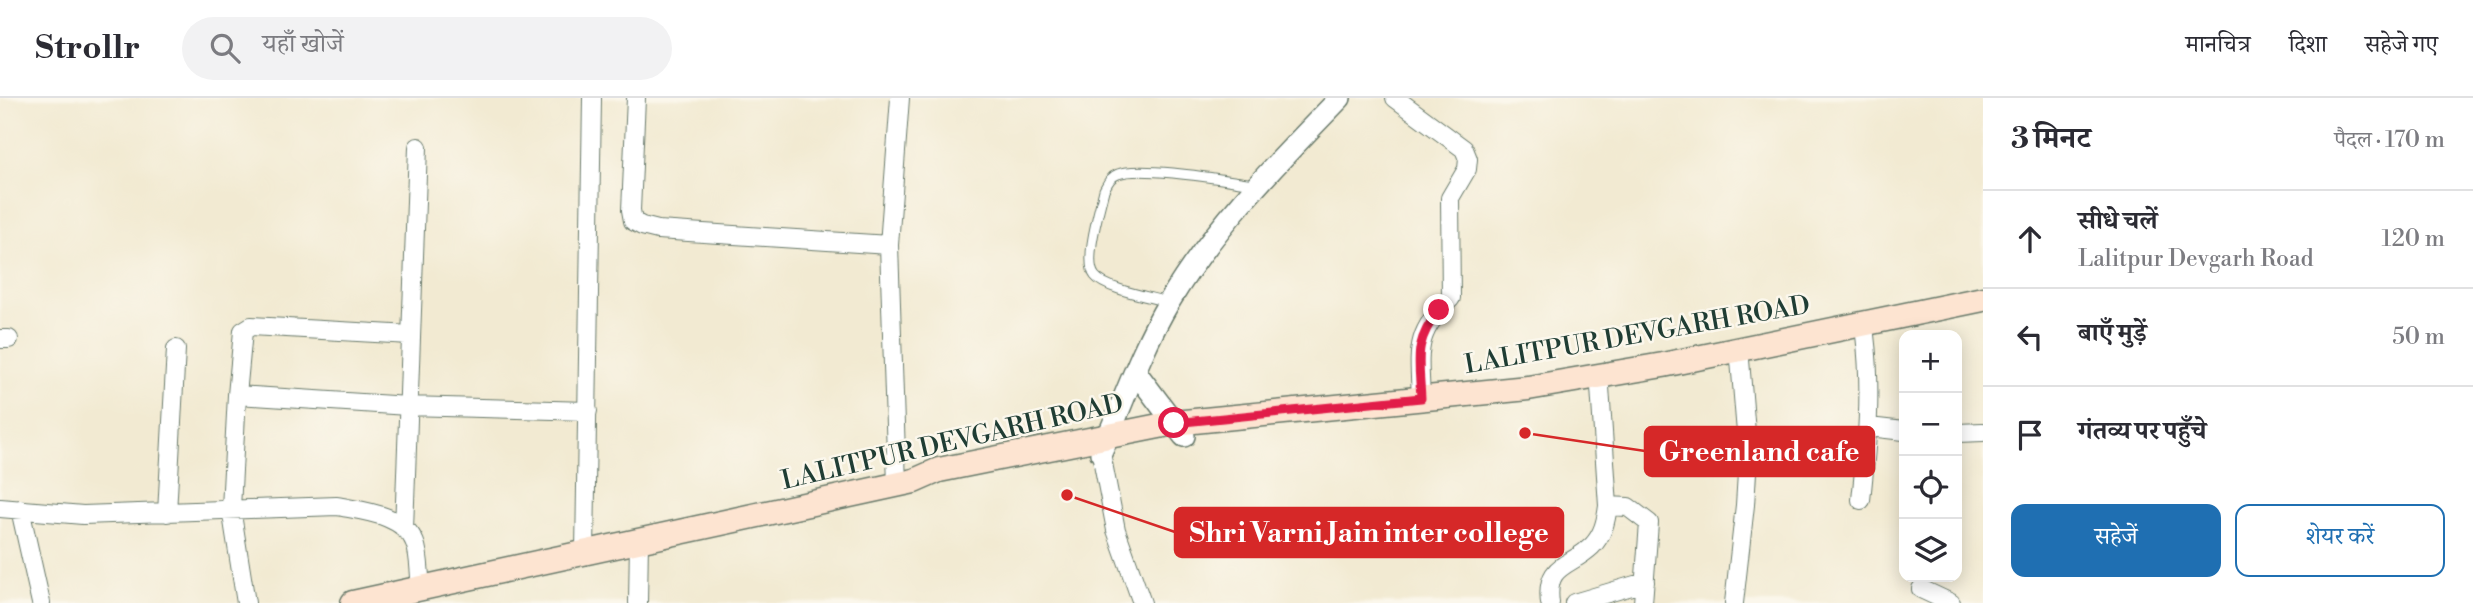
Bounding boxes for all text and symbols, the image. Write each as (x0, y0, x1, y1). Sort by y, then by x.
search box (182, 17, 672, 80)
text: Strollr (35, 28, 140, 69)
text: यहाँ खोजें (262, 28, 344, 60)
icon: search (206, 29, 244, 67)
text: मानचित्र (2186, 30, 2251, 60)
text: दिशा (2289, 30, 2327, 60)
text: सहेजे गए (2365, 30, 2438, 60)
text: 3 मिनट (2011, 120, 2091, 158)
text: पैदल · 170 m (2334, 126, 2445, 154)
text: सीधे चलें (2078, 205, 2158, 237)
icon: ahead (2011, 220, 2049, 258)
text: 120 m (2381, 225, 2445, 253)
text: Lalitpur Devgarh Road (2078, 245, 2314, 273)
street label: LALITPUR DEVGARH ROAD (1462, 289, 1812, 381)
route end (1423, 294, 1454, 325)
text: बाएँ मुड़ें (2078, 317, 2147, 349)
icon: left (2011, 318, 2049, 356)
text: 50 m (2392, 323, 2445, 351)
map controls (1899, 330, 1962, 582)
button: + (1899, 330, 1962, 393)
street label: LALITPUR DEVGARH ROAD (778, 387, 1126, 497)
button: − (1899, 393, 1962, 456)
route start (1158, 407, 1189, 438)
text: गंतव्य पर पहुँचे (2078, 415, 2207, 447)
icon: arrive (2011, 416, 2049, 454)
callout: Greenland cafe (1645, 427, 1874, 476)
text: Greenland cafe (1658, 435, 1860, 470)
button: locate (1899, 456, 1962, 519)
button: सहेजें (2011, 504, 2221, 577)
button: शेयर करें (2235, 504, 2445, 577)
callout: Shri Varni Jain inter college (1175, 508, 1563, 557)
text: Shri Varni Jain inter college (1189, 516, 1549, 551)
button: layers (1899, 519, 1962, 582)

